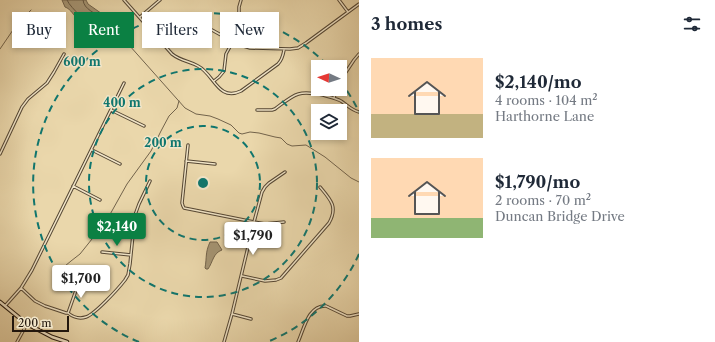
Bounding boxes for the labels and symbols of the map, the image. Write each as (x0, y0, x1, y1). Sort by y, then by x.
text: 600 m (63, 54, 101, 69)
north arrow (311, 60, 347, 96)
text: 400 m (103, 95, 141, 110)
text: 200 m (144, 135, 182, 150)
centre of rings (196, 176, 210, 190)
pin: $2,140 (84, 213, 150, 247)
pin: $1,790 (220, 222, 286, 256)
pin: $1,700 (48, 265, 114, 299)
scale bar (12, 314, 69, 333)

